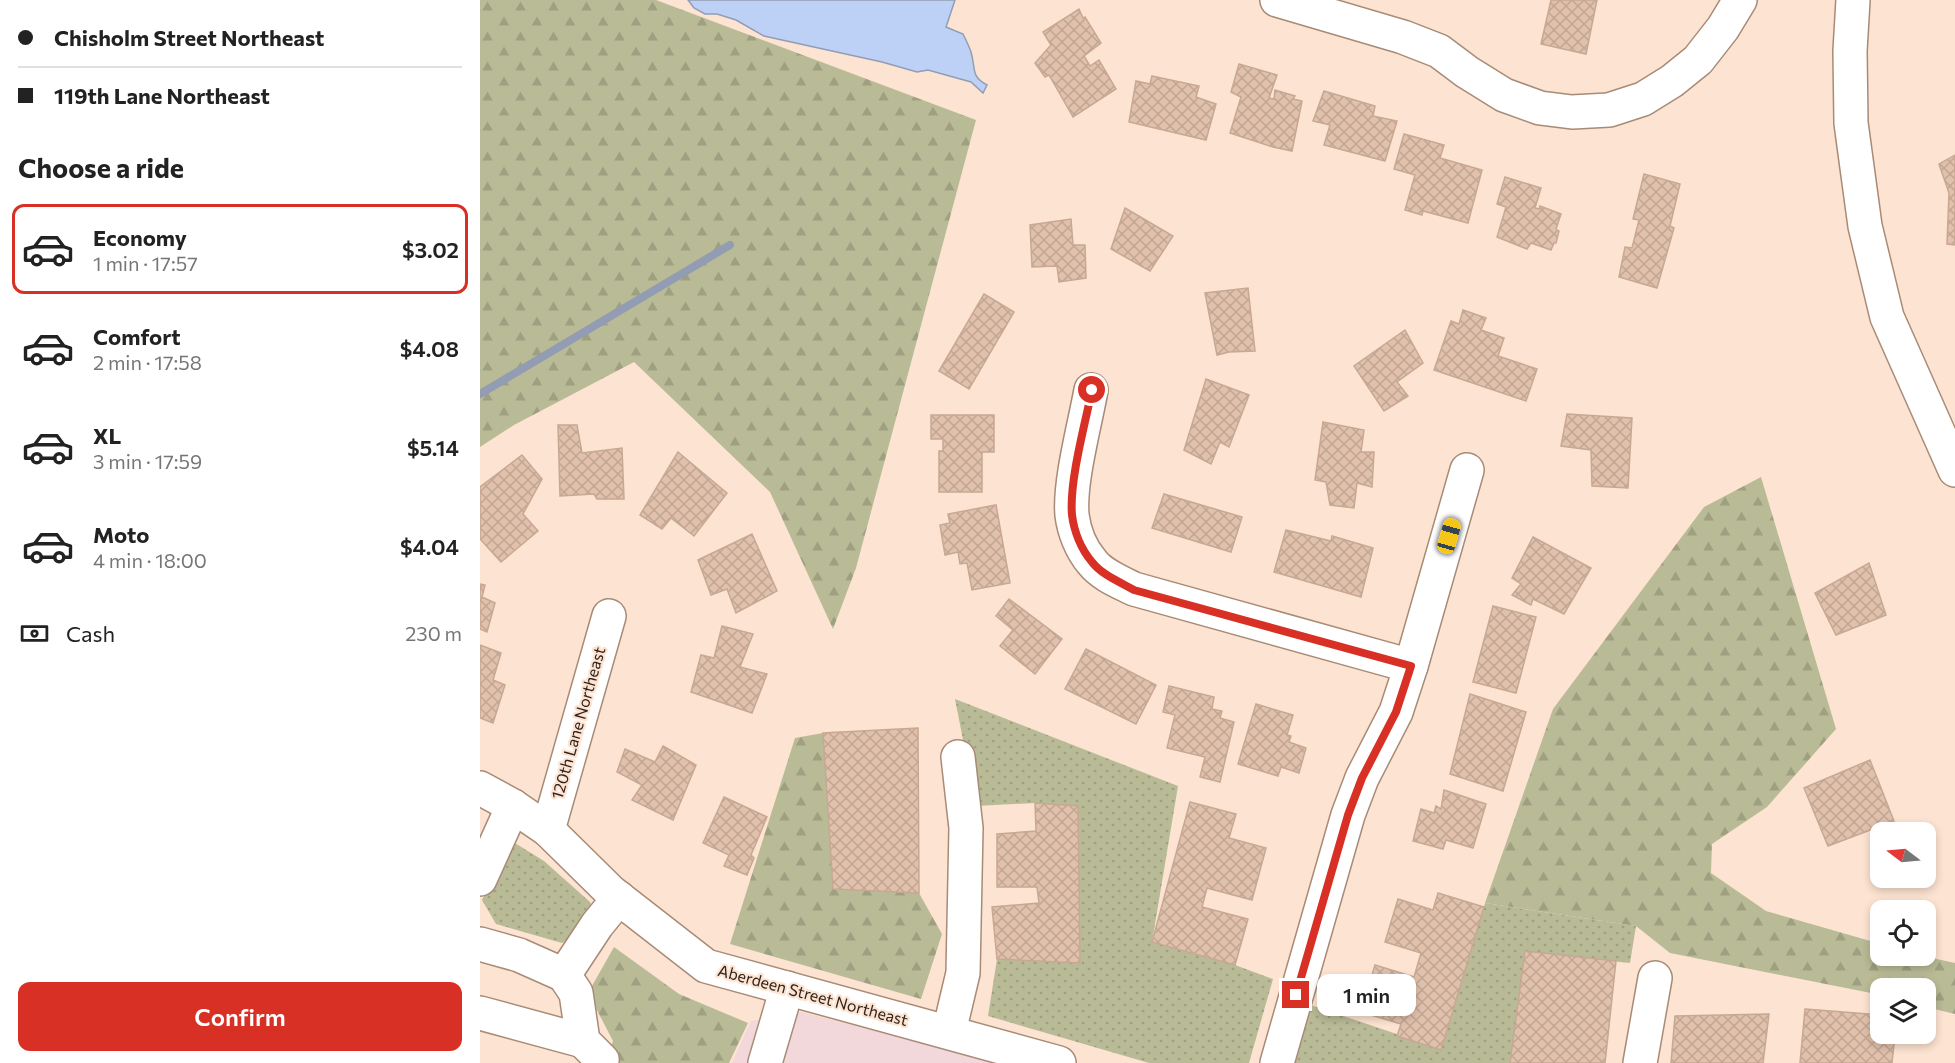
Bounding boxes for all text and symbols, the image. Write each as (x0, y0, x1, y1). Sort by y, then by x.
text: Chisholm Street Northeast (54, 24, 324, 51)
text: 119th Lane Northeast (54, 82, 270, 109)
text: Choose a ride (18, 151, 184, 184)
icon: car (21, 222, 75, 276)
text: Economy (93, 224, 187, 251)
text: $3.02 (402, 236, 459, 263)
text: 1 min · 17:57 (93, 251, 198, 275)
icon: car (21, 321, 75, 375)
text: Comfort (93, 323, 181, 350)
text: $4.08 (400, 335, 459, 362)
text: 2 min · 17:58 (93, 350, 202, 374)
route start (1078, 376, 1105, 403)
icon: car (21, 420, 75, 474)
text: XL (93, 422, 121, 449)
text: $5.14 (407, 434, 459, 461)
text: 3 min · 17:59 (93, 449, 202, 473)
car (1435, 516, 1463, 556)
icon: car (21, 519, 75, 573)
text: Moto (93, 521, 149, 548)
text: $4.04 (400, 533, 459, 560)
text: 4 min · 18:00 (93, 548, 207, 572)
icon: cash (18, 617, 51, 650)
text: Cash (66, 620, 115, 647)
text: 230 m (405, 621, 462, 645)
street label: 120th Lane Northeast (547, 644, 608, 801)
north arrow (1870, 822, 1936, 888)
map controls (1870, 822, 1936, 1044)
button: locate (1870, 900, 1936, 966)
street label: Aberdeen Street Northeast (716, 960, 911, 1029)
callout: 1 min (1317, 974, 1416, 1016)
button: layers (1870, 978, 1936, 1044)
route end (1282, 981, 1309, 1008)
button: Confirm (18, 982, 462, 1051)
text: 1 min (1343, 983, 1390, 1007)

